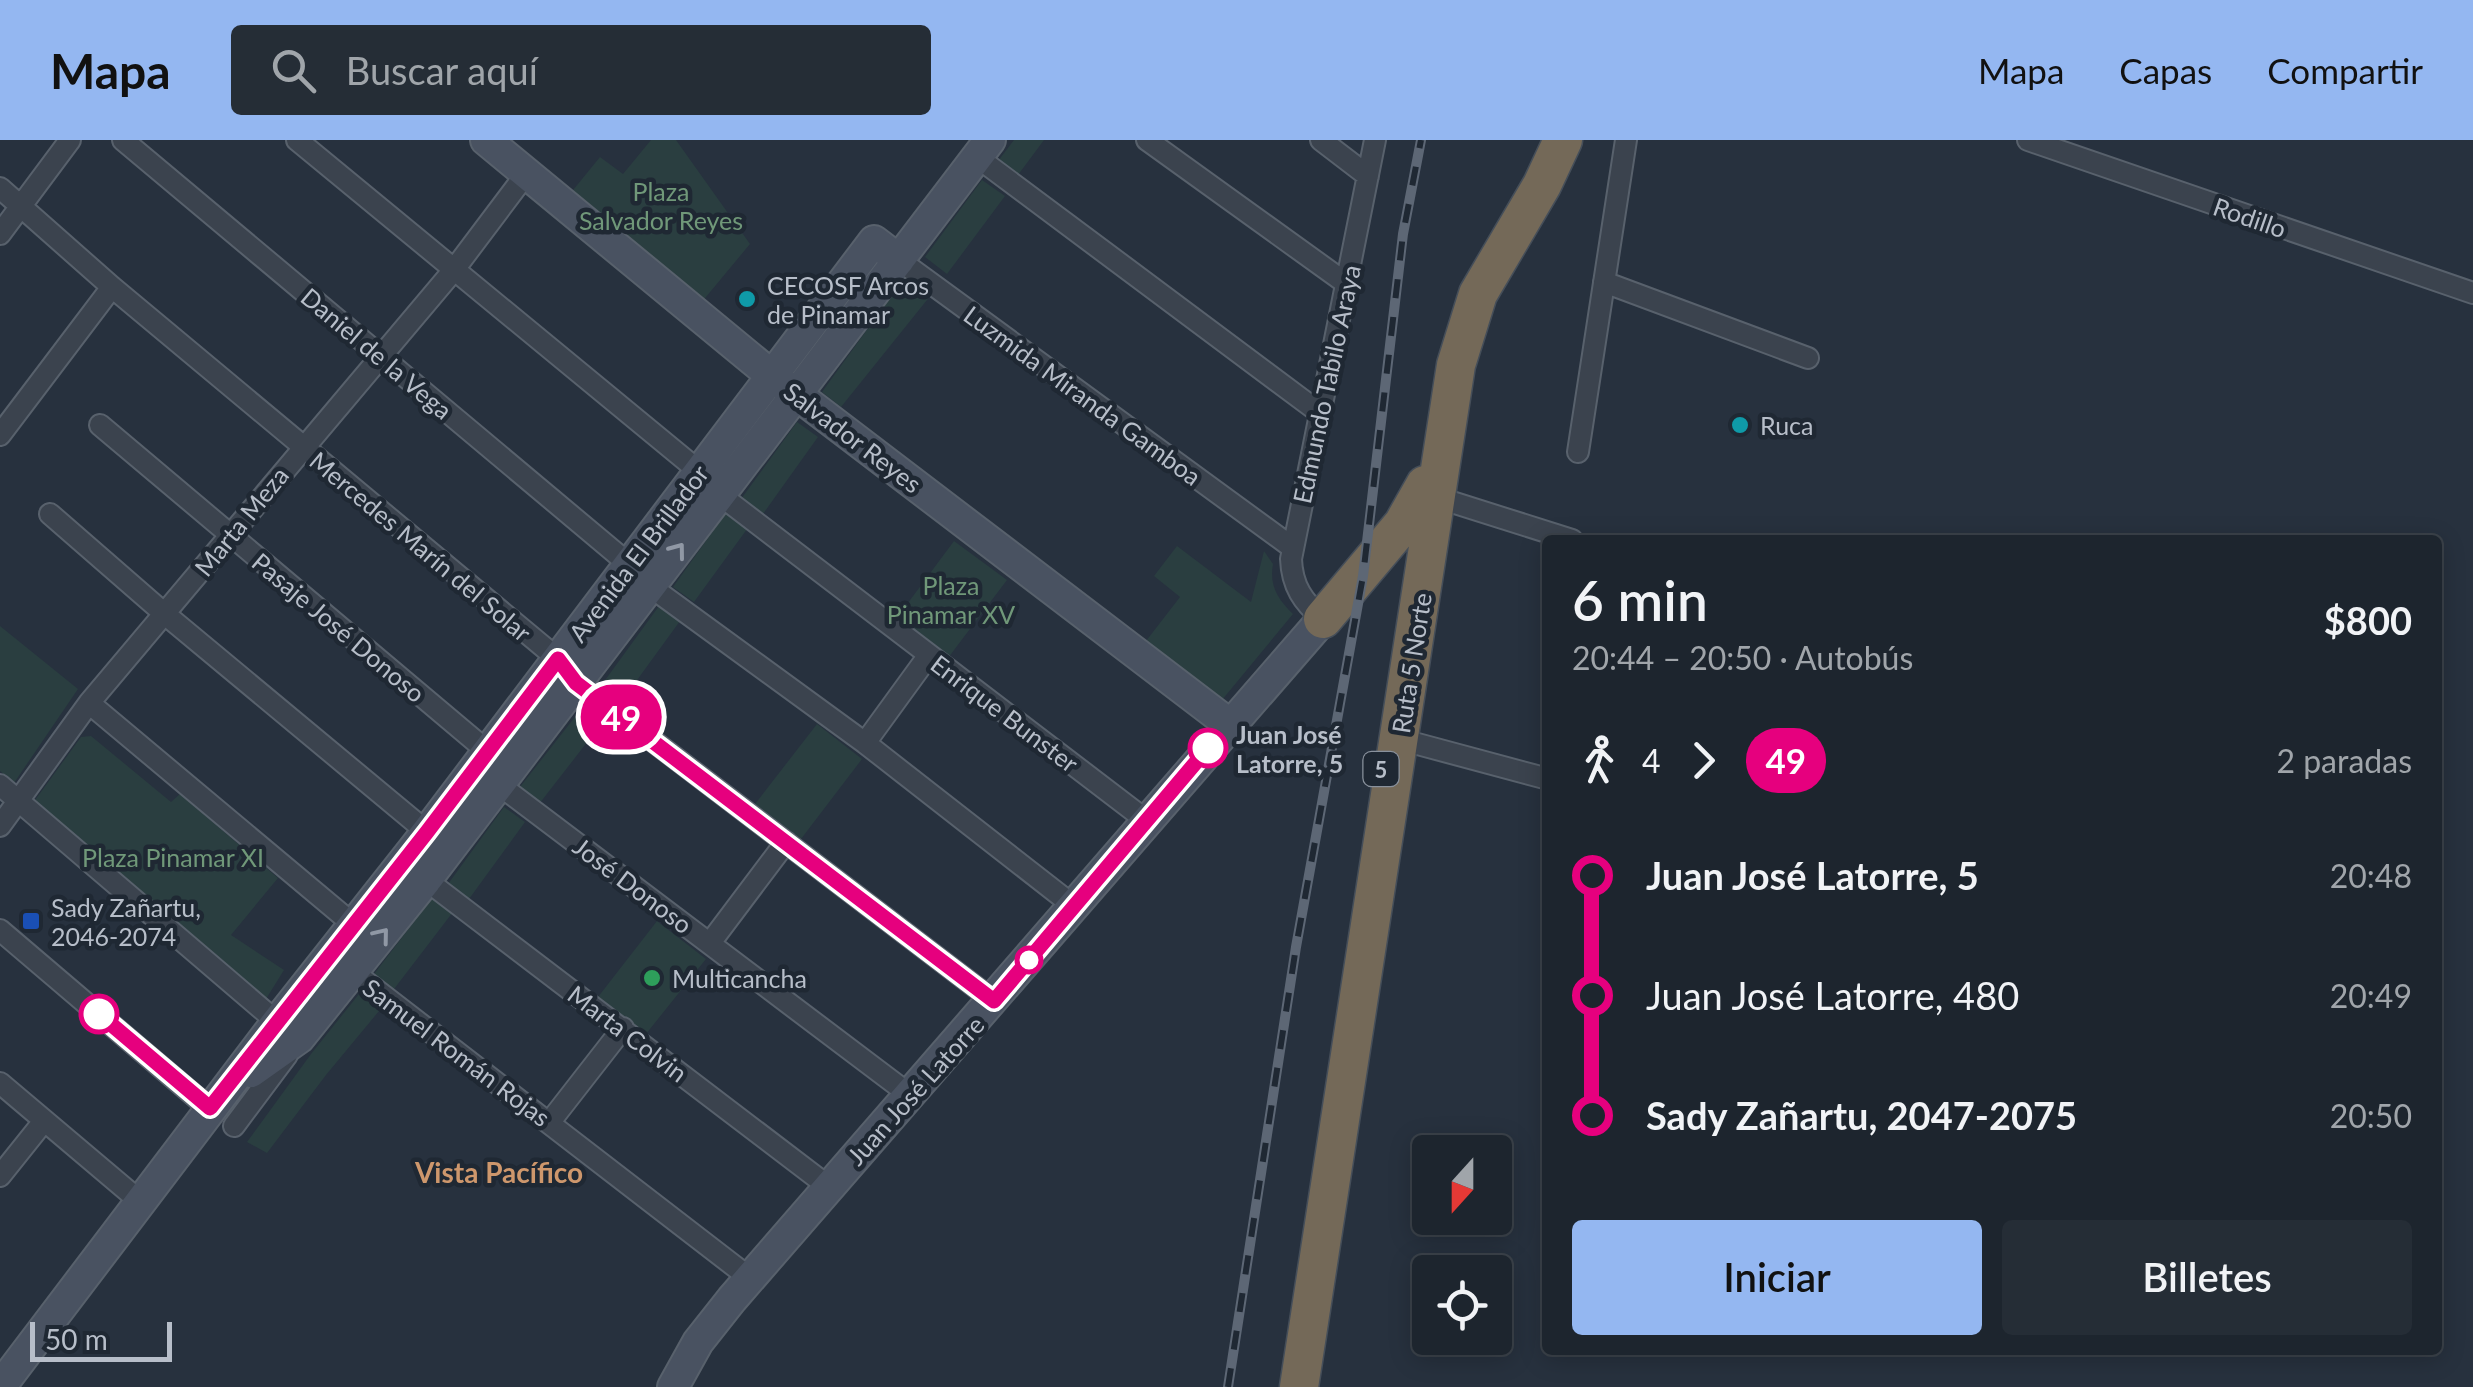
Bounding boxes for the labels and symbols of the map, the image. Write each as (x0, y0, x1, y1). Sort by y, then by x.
park label: Plaza Salvador Reyes (579, 176, 743, 235)
street label: Rodillo (2210, 191, 2290, 243)
street label: Edmundo Tabilo Araya (1286, 262, 1366, 506)
place label: CECOSF Arcos de Pinamar (767, 270, 929, 329)
street label: Daniel de la Vega (295, 281, 459, 425)
marker: CECOSF Arcos de Pinamar (736, 288, 758, 310)
street label: Luzmida Miranda Gamboa (959, 299, 1207, 491)
street label: Salvador Reyes (778, 376, 928, 498)
place label: Ruca (1760, 410, 1813, 440)
marker: Ruca (1729, 414, 1751, 436)
street label: Mercedes Marín del Solar (304, 445, 538, 647)
street label: Avenida El Brillador (562, 459, 714, 647)
street label: Marta Meza (188, 460, 294, 582)
one-way arrow (667, 543, 684, 561)
street label: Pasaje José Donoso (247, 546, 431, 708)
park label: Plaza Pinamar XV (887, 570, 1015, 629)
street label: Ruta 5 Norte (1385, 591, 1437, 735)
street label: Enrique Bunster (925, 648, 1085, 778)
line badge: 49 (576, 684, 666, 750)
place label: Juan José Latorre, 5 (1236, 719, 1343, 778)
marker: Juan José Latorre, 5 (1189, 729, 1227, 767)
road number: 5 (1364, 752, 1398, 786)
street label: José Donoso (568, 831, 698, 939)
park label: Plaza Pinamar XI (82, 842, 264, 872)
place label: Sady Zañartu, 2046-2074 (51, 892, 201, 951)
marker: Sady Zañartu, 2046-2074 (20, 910, 42, 932)
one-way arrow (370, 929, 388, 947)
unlabelled marker (1016, 947, 1042, 973)
place label: Multicancha (672, 963, 807, 993)
marker: Multicancha (641, 967, 663, 989)
street label: Samuel Román Rojas (358, 972, 556, 1132)
street label: Marta Colvin (562, 978, 694, 1088)
unlabelled marker (80, 995, 118, 1033)
street label: Juan José Latorre (840, 1009, 990, 1171)
north arrow (1412, 1135, 1512, 1235)
district label: Vista Pacífico (414, 1155, 583, 1189)
scale bar (30, 1317, 172, 1362)

